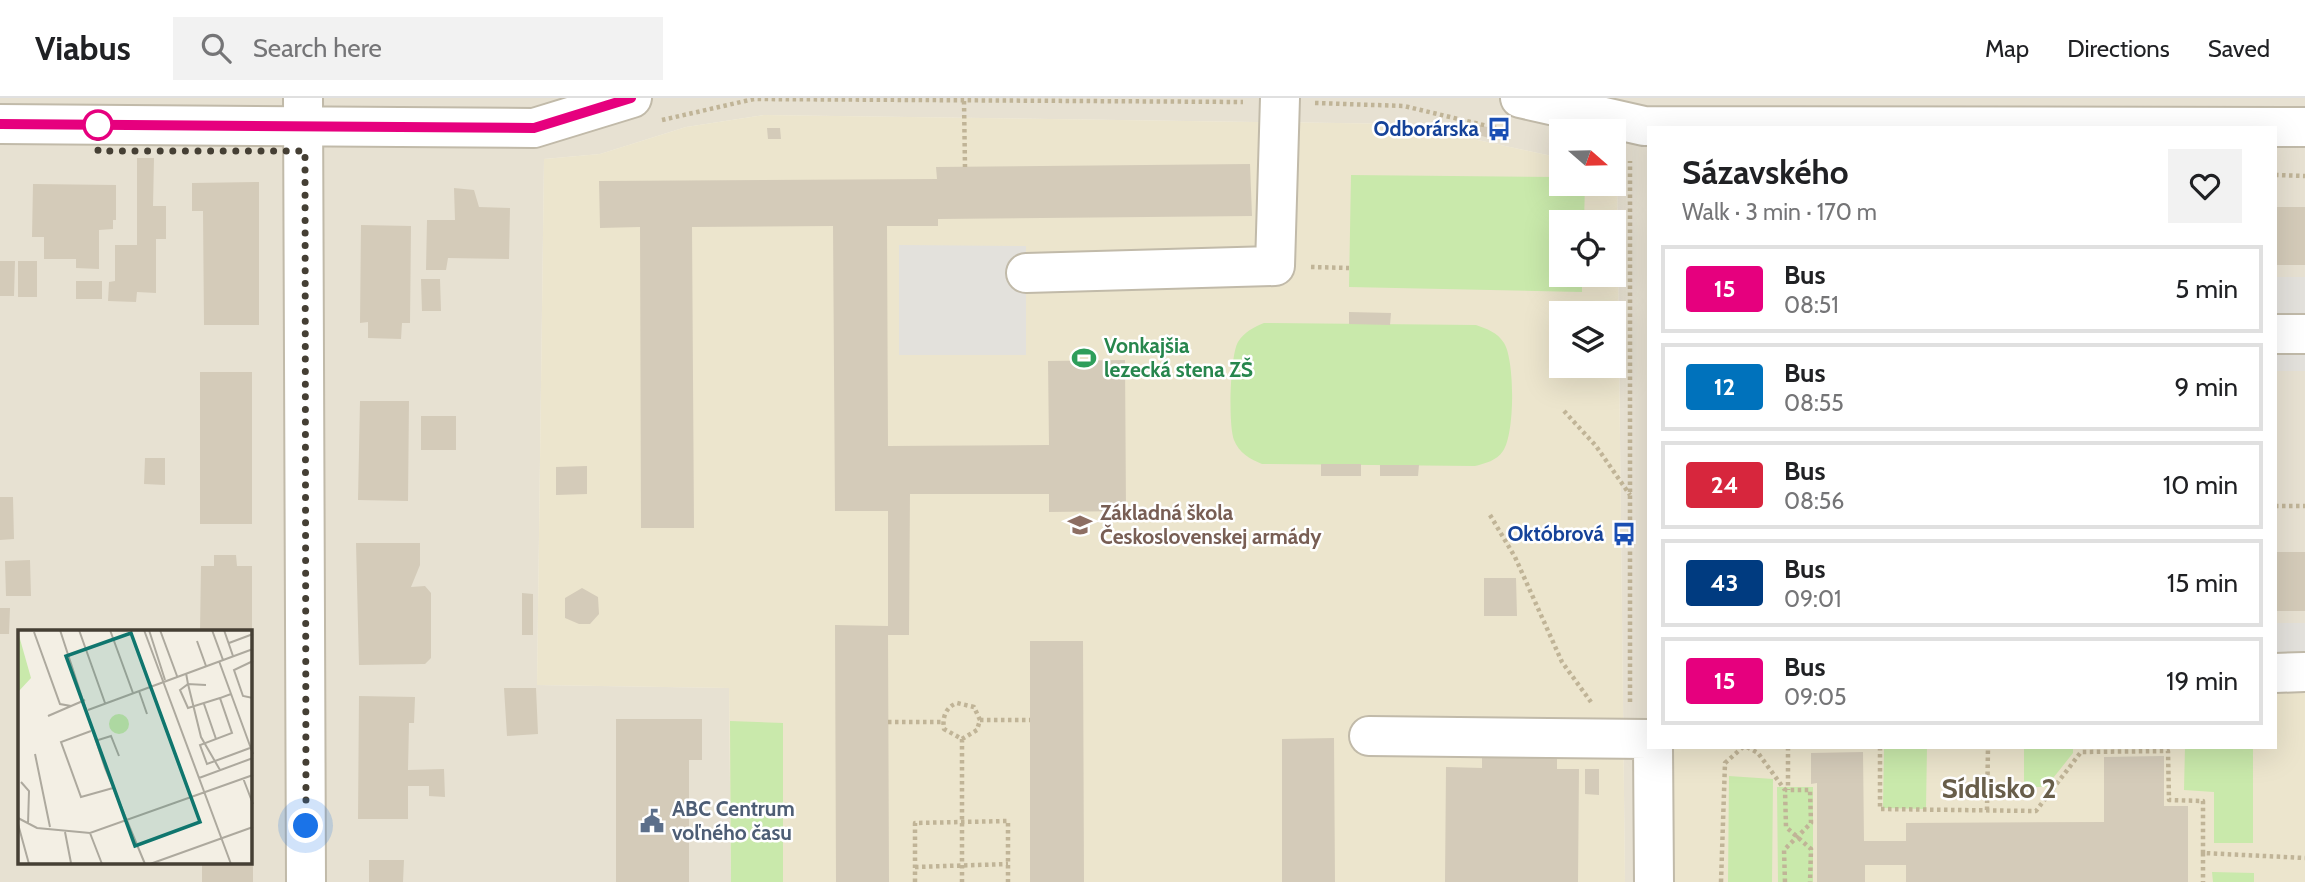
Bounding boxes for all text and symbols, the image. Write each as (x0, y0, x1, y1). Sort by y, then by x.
search box (173, 17, 663, 80)
text: Viabus (35, 28, 131, 68)
icon: search (197, 29, 235, 67)
text: Search here (253, 32, 382, 64)
text: Map (1985, 34, 2029, 63)
text: Directions (2067, 34, 2170, 63)
text: Saved (2208, 34, 2270, 63)
unlabelled marker (83, 110, 113, 140)
bus stop icon: Odborárska (1485, 115, 1513, 143)
place label: Odborárska (1374, 116, 1480, 141)
north arrow (1549, 119, 1626, 196)
map controls (1549, 119, 1626, 378)
button: heart (2168, 149, 2242, 223)
text: Sázavského (1682, 152, 1849, 192)
text: Walk · 3 min · 170 m (1682, 198, 1877, 226)
button: locate (1549, 210, 1626, 287)
text: Bus (1784, 259, 1825, 291)
text: 5 min (2175, 273, 2238, 305)
text: 15 (1714, 274, 1735, 303)
text: 08:51 (1784, 291, 1839, 319)
button: layers (1549, 301, 1626, 378)
place label: Vonkajšia lezecká stena ZŠ (1104, 333, 1253, 382)
sports icon: Vonkajšia lezecká stena ZŠ (1070, 344, 1098, 372)
text: Bus (1784, 357, 1825, 389)
text: 9 min (2175, 371, 2238, 403)
text: 12 (1714, 372, 1735, 401)
text: 08:55 (1784, 389, 1844, 417)
text: Bus (1784, 455, 1825, 487)
text: 10 min (2163, 469, 2238, 501)
text: 24 (1711, 470, 1738, 499)
text: 08:56 (1784, 487, 1844, 515)
place label: Základná škola Československej armády (1100, 500, 1322, 549)
school or university icon: Základná škola Československej armády (1066, 511, 1094, 539)
bus stop icon: Októbrová (1610, 520, 1638, 548)
place label: Októbrová (1508, 521, 1605, 546)
text: Bus (1784, 553, 1825, 585)
text: 15 min (2167, 567, 2238, 599)
text: 43 (1711, 568, 1738, 597)
text: 09:01 (1784, 585, 1841, 613)
inset map (18, 630, 252, 864)
text: Bus (1784, 651, 1825, 683)
text: 19 min (2166, 665, 2238, 697)
text: 15 (1714, 666, 1735, 695)
text: 09:05 (1784, 683, 1846, 711)
district label: Sídlisko 2 (1942, 771, 2056, 805)
place label: ABC Centrum voľného času (672, 796, 795, 845)
public building icon: ABC Centrum voľného času (638, 807, 666, 835)
your location (288, 808, 323, 843)

